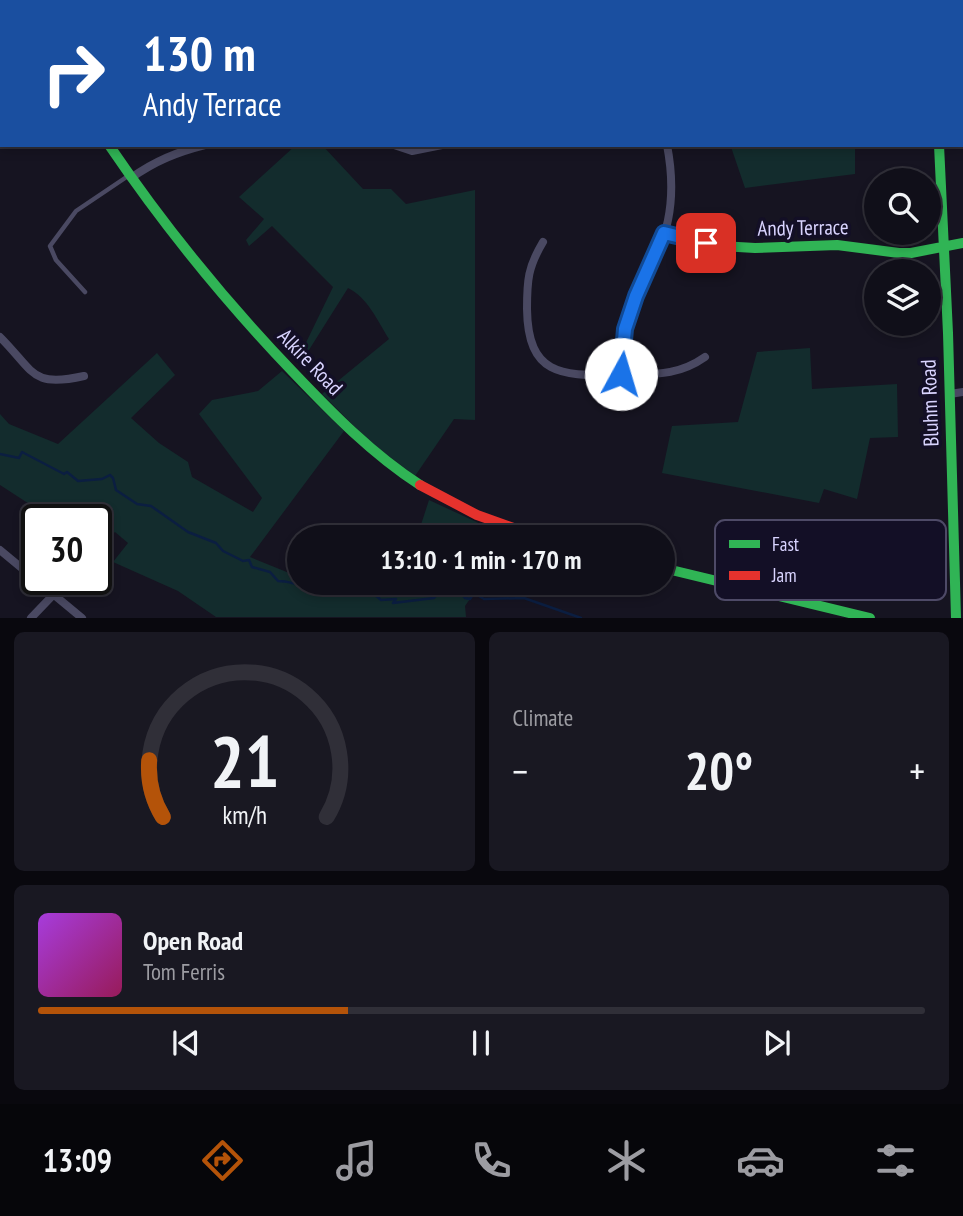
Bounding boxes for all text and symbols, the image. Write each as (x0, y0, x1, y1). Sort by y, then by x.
text: 130 m (143, 21, 256, 85)
icon: right (28, 28, 119, 119)
text: Andy Terrace (143, 83, 282, 125)
map controls (864, 168, 941, 336)
button: search (864, 168, 941, 245)
pin (676, 213, 736, 273)
street label: Andy Terrace (757, 213, 849, 242)
icon: arrive (687, 224, 725, 262)
button: layers (864, 259, 941, 336)
street label: Alkire Road (272, 323, 349, 401)
position arrow (584, 337, 658, 411)
street label: Bluhm Road (914, 359, 945, 447)
speed limit sign: 30 (21, 504, 112, 595)
legend (715, 520, 946, 600)
text: Fast (772, 532, 800, 556)
text: 13:10 · 1 min · 170 m (381, 543, 581, 576)
text: Jam (771, 563, 797, 587)
text: Climate (513, 703, 573, 732)
text: 21 (209, 714, 279, 808)
text: 20° (684, 737, 753, 804)
text: − (513, 746, 528, 795)
text: + (909, 746, 925, 795)
text: km/h (222, 799, 266, 831)
text: Open Road (143, 924, 243, 957)
text: Tom Ferris (143, 957, 225, 986)
icon: previous (167, 1024, 205, 1062)
icon: pause (462, 1024, 500, 1062)
icon: next (758, 1024, 796, 1062)
icon: directions (198, 1136, 247, 1185)
icon: music (332, 1136, 381, 1185)
icon: phone (467, 1136, 516, 1185)
icon: climate (602, 1136, 651, 1185)
icon: car (736, 1136, 785, 1185)
icon: filters (871, 1136, 920, 1185)
text: 13:09 (43, 1139, 112, 1181)

